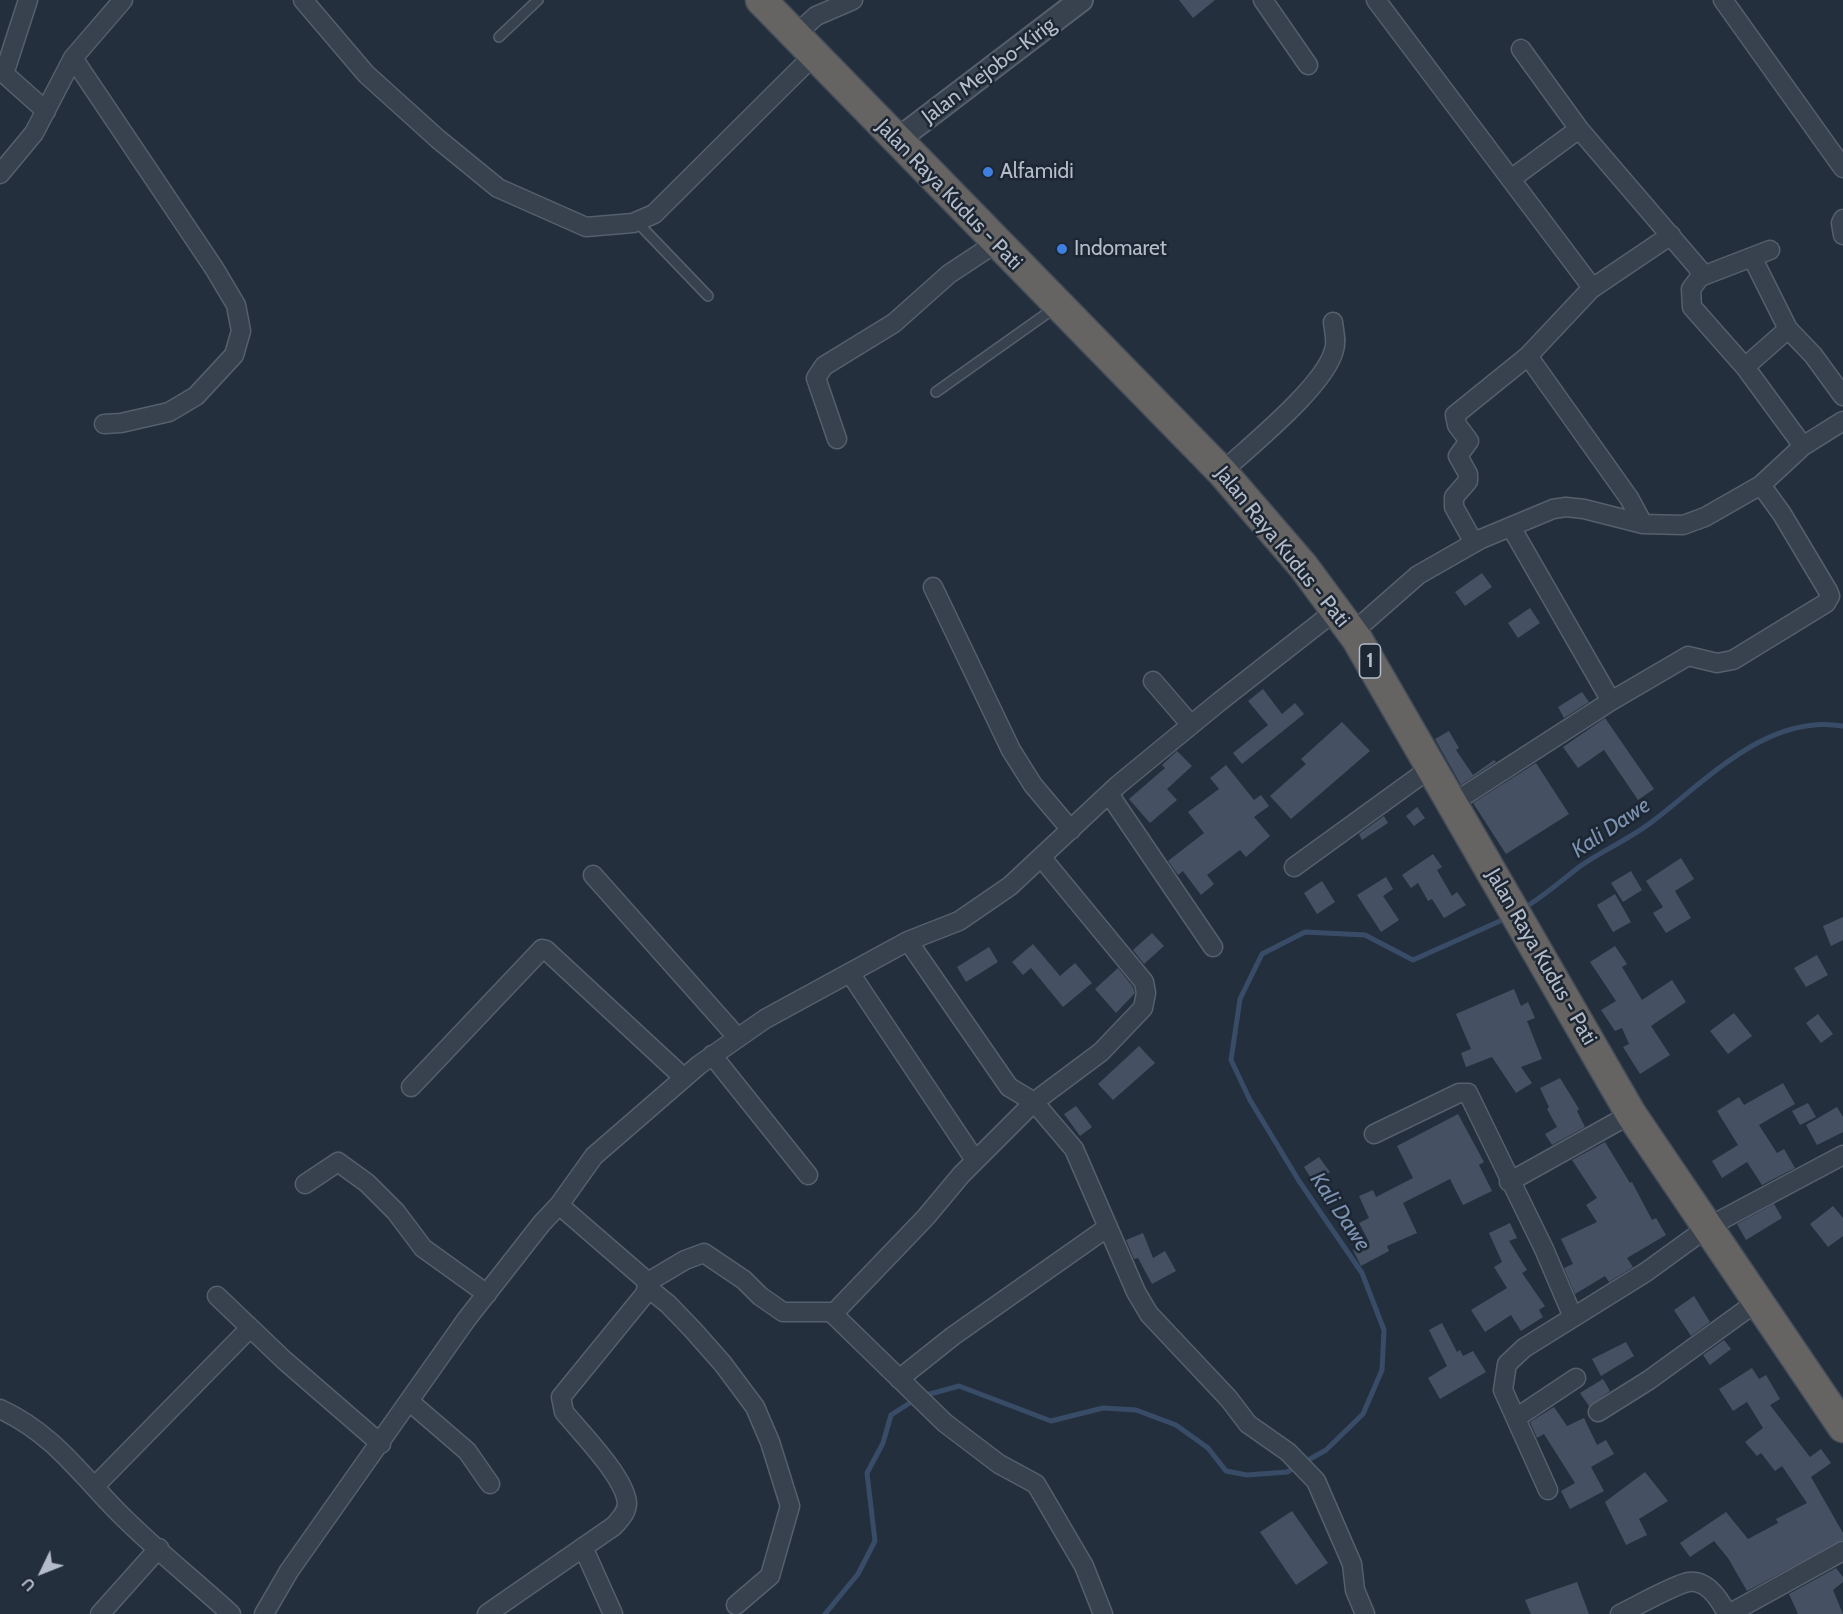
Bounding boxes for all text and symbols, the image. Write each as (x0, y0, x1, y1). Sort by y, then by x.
street label: Jalan Mejobo-Kirig (917, 13, 1061, 129)
street label: Jalan Raya Kudus - Pati (871, 115, 1027, 275)
place label: Alfamidi (1000, 159, 1074, 185)
marker: Alfamidi (981, 165, 995, 179)
place label: Indomaret (1074, 236, 1167, 262)
marker: Indomaret (1055, 242, 1069, 256)
street label: Jalan Raya Kudus - Pati (1209, 462, 1355, 632)
road number: 1 (1360, 644, 1380, 678)
water label: Kali Dawe (1567, 792, 1655, 864)
street label: Jalan Raya Kudus - Pati (1480, 864, 1602, 1050)
water label: Kali Dawe (1304, 1168, 1376, 1256)
north arrow (12, 1542, 72, 1602)
text: U (18, 1574, 39, 1595)

